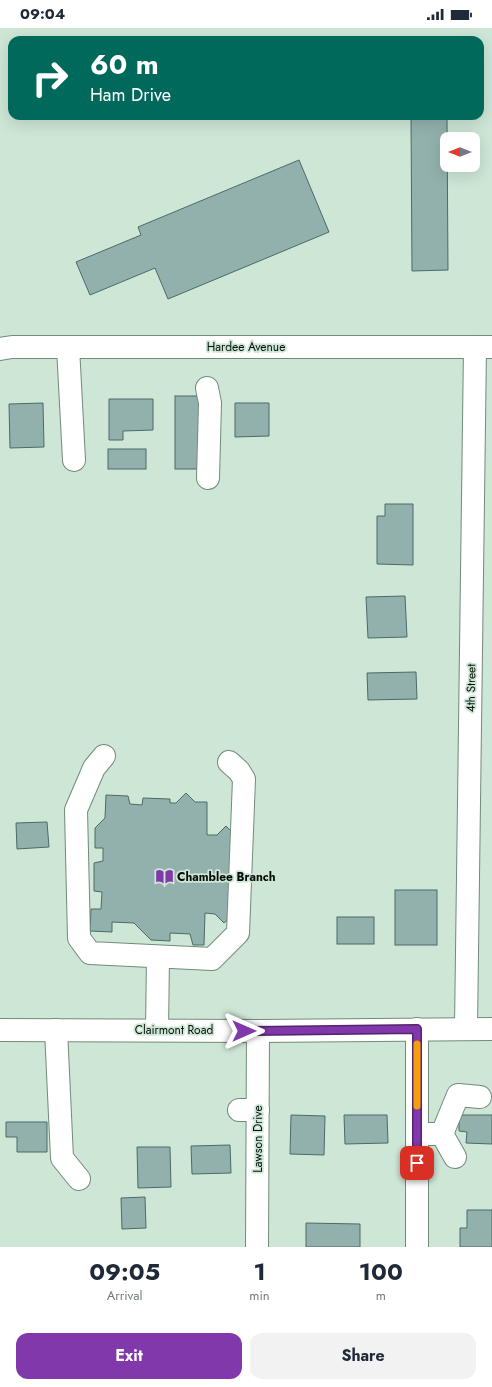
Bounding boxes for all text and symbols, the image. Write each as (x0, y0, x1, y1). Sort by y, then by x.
text: 09:04 (20, 3, 65, 25)
text: 60 m (90, 44, 159, 85)
icon: right (24, 52, 76, 104)
text: Ham Drive (90, 82, 171, 108)
north arrow (440, 132, 480, 172)
map controls (440, 132, 480, 172)
street label: Hardee Avenue (207, 338, 285, 356)
street label: 4th Street (462, 664, 480, 712)
library icon: Chamblee Branch (154, 867, 174, 887)
place label: Chamblee Branch (177, 868, 276, 886)
position arrow (223, 1010, 265, 1052)
street label: Clairmont Road (135, 1021, 213, 1039)
street label: Lawson Drive (249, 1105, 267, 1173)
pin (400, 1146, 434, 1180)
icon: arrive (406, 1152, 428, 1174)
text: 09:05 (89, 1254, 160, 1289)
text: 1 (253, 1254, 266, 1289)
text: 100 (359, 1254, 403, 1289)
text: Arrival (107, 1286, 143, 1305)
text: min (249, 1286, 270, 1305)
text: m (376, 1286, 386, 1305)
button: Exit (16, 1333, 242, 1379)
button: Share (250, 1333, 476, 1379)

